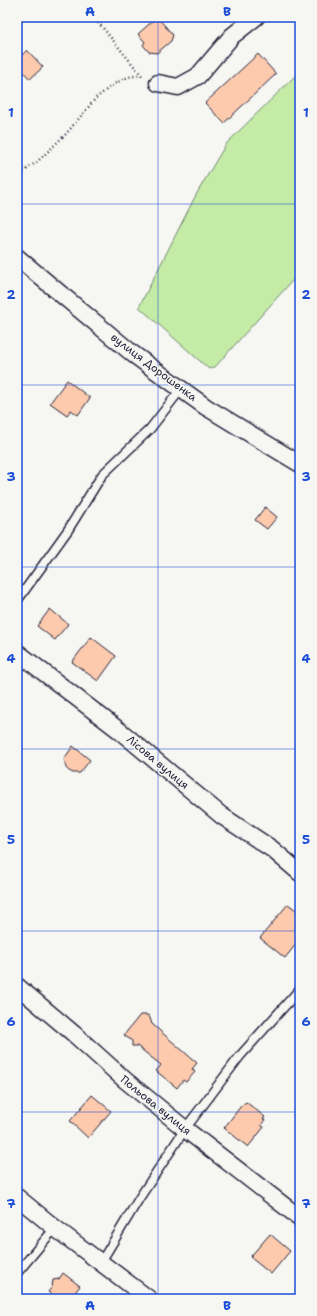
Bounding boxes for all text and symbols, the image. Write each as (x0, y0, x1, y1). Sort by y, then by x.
text: A (85, 3, 95, 20)
text: B (223, 3, 231, 20)
text: 1 (8, 104, 14, 121)
text: 1 (303, 104, 309, 121)
text: 2 (6, 286, 16, 303)
text: 2 (301, 286, 311, 303)
street label: вулиця Дорошенка (108, 330, 200, 405)
text: 3 (6, 468, 16, 485)
text: 3 (301, 468, 311, 485)
text: 4 (6, 650, 16, 667)
text: 4 (301, 650, 311, 667)
street label: Лісова вулиця (123, 732, 192, 793)
text: 5 (7, 831, 15, 848)
text: 5 (302, 831, 310, 848)
text: 6 (6, 1013, 16, 1030)
text: 6 (301, 1013, 311, 1030)
street label: Польова вулиця (117, 1072, 194, 1139)
text: 7 (6, 1195, 16, 1212)
text: 7 (301, 1195, 311, 1212)
text: A (85, 1297, 95, 1314)
text: B (223, 1297, 231, 1314)

